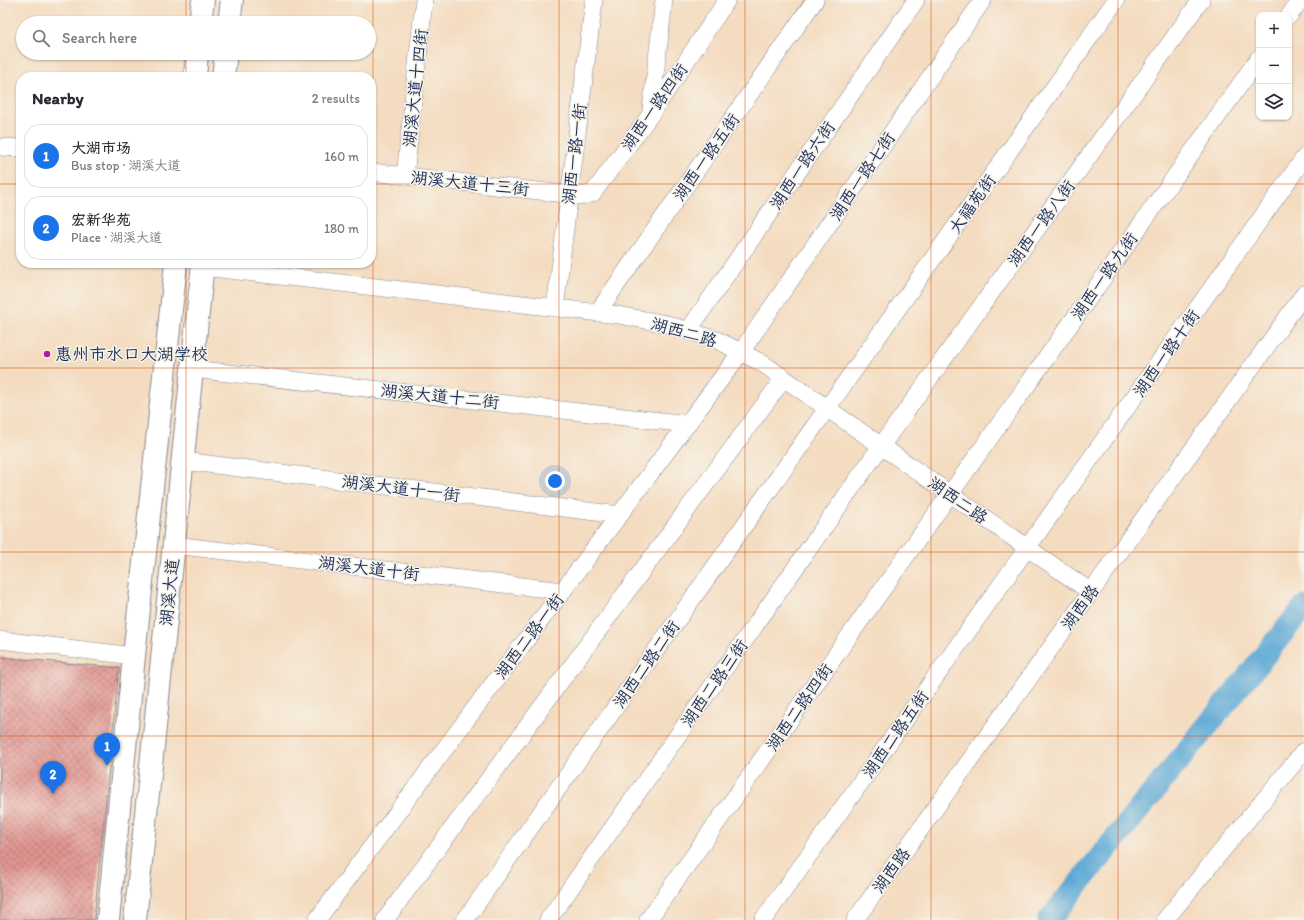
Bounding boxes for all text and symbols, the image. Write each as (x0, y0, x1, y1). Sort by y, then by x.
map controls (1256, 12, 1292, 120)
button: + (1256, 12, 1292, 48)
search box (16, 16, 376, 60)
icon: search (30, 27, 52, 49)
street label: 湖溪大道十四街 (399, 28, 431, 148)
text: Search here (62, 29, 137, 47)
button: − (1256, 48, 1292, 84)
street label: 湖西一路四街 (617, 59, 691, 155)
button: layers (1256, 84, 1292, 120)
text: Nearby (32, 88, 84, 108)
text: 2 results (312, 91, 360, 106)
street label: 湖西一路一街 (558, 102, 590, 206)
street label: 湖西一路五街 (669, 109, 743, 205)
street label: 湖西一路六街 (765, 117, 839, 213)
street label: 湖西一路七街 (825, 128, 899, 224)
text: 大湖市场 (71, 139, 131, 157)
text: 1 (43, 149, 49, 164)
text: 160 m (324, 149, 359, 164)
text: Bus stop · 湖溪大道 (71, 158, 180, 173)
street label: 湖溪大道十三街 (410, 167, 530, 199)
street label: 大福苑街 (944, 170, 1000, 238)
street label: 湖西一路八街 (1003, 176, 1079, 270)
text: 宏新华苑 (71, 211, 131, 229)
text: 2 (43, 221, 49, 236)
text: 180 m (324, 221, 359, 236)
street label: 湖西一路九街 (1067, 228, 1141, 324)
text: Place · 湖溪大道 (71, 230, 162, 245)
street label: 湖西一路十街 (1129, 305, 1203, 401)
street label: 湖西二路 (649, 313, 719, 351)
place label: 惠州市水口大湖学校 (55, 344, 208, 364)
marker: 惠州市水口大湖学校 (42, 349, 52, 359)
street label: 湖溪大道十二街 (380, 380, 500, 412)
street label: 湖溪大道十一街 (341, 471, 461, 505)
your location (545, 471, 565, 491)
street label: 湖西二路 (924, 472, 992, 528)
street label: 湖溪大道十街 (317, 552, 421, 584)
street label: 湖溪大道 (156, 557, 182, 627)
street label: 湖西路 (1057, 580, 1103, 634)
street label: 湖西二路一街 (490, 589, 568, 683)
street label: 湖西二路二街 (609, 616, 683, 712)
street label: 湖西二路三街 (677, 635, 751, 731)
street label: 湖西二路四街 (762, 659, 836, 755)
street label: 湖西二路五街 (858, 686, 932, 782)
pin: 1 (94, 733, 120, 766)
pin: 2 (40, 761, 66, 794)
street label: 湖西路 (868, 843, 914, 897)

